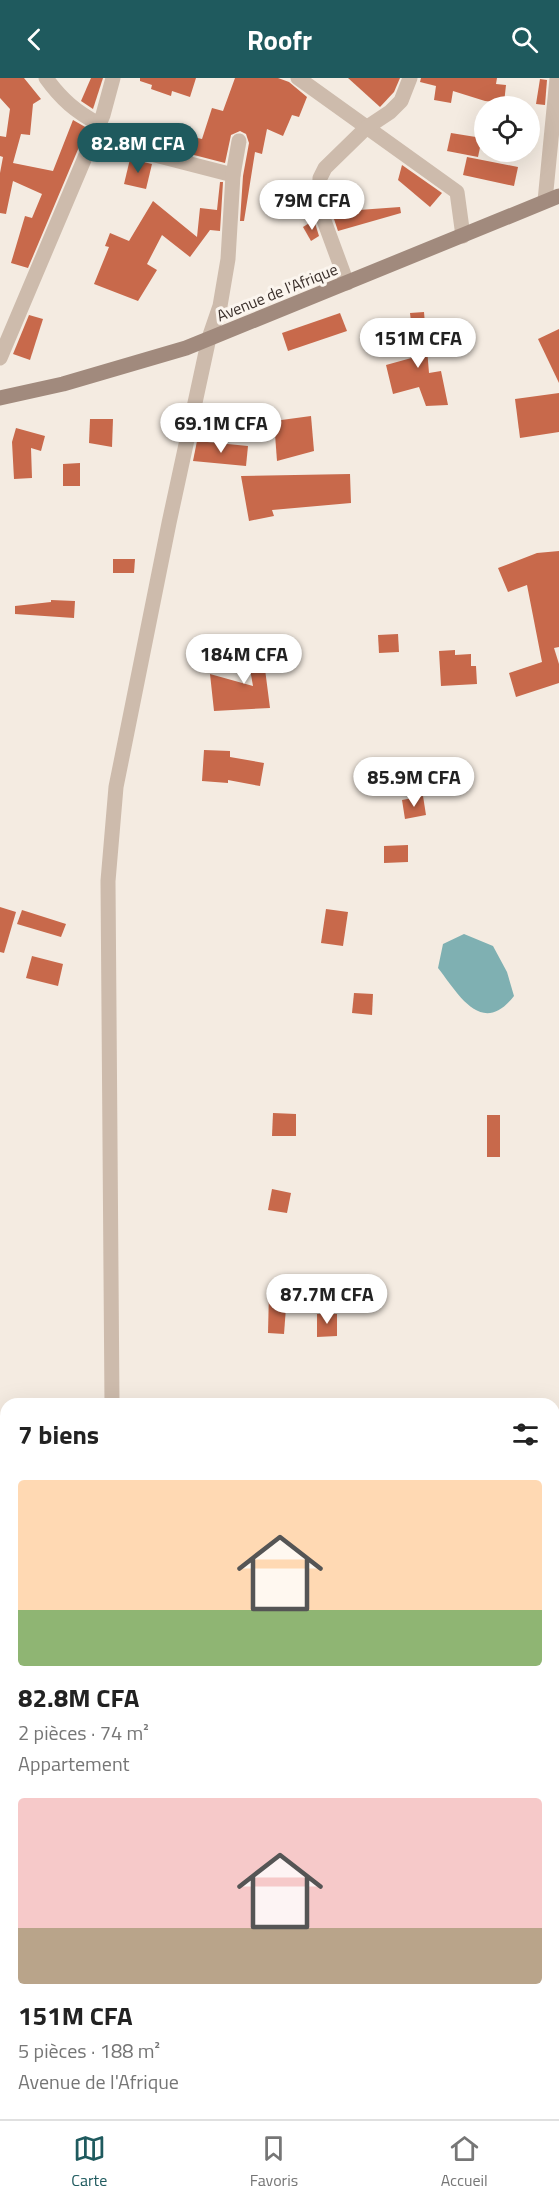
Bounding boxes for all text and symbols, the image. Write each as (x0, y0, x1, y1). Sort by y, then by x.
text: Roofr (247, 19, 312, 60)
icon: back (18, 23, 51, 56)
icon: search (508, 23, 541, 56)
map controls (474, 96, 540, 162)
button: locate (474, 96, 540, 162)
pin: 82.8M CFA (69, 123, 207, 174)
text: 82.8M CFA (91, 127, 185, 158)
pin: 79M CFA (257, 180, 367, 231)
text: 79M CFA (273, 184, 351, 215)
street label: Avenue de l'Afrique (213, 257, 341, 327)
pin: 151M CFA (356, 318, 480, 369)
text: 151M CFA (374, 322, 462, 353)
pin: 69.1M CFA (152, 403, 290, 454)
text: 69.1M CFA (174, 407, 268, 438)
pin: 184M CFA (182, 634, 306, 685)
text: 184M CFA (200, 638, 288, 669)
pin: 85.9M CFA (345, 757, 483, 808)
text: 85.9M CFA (367, 761, 461, 792)
pin: 87.7M CFA (258, 1274, 396, 1325)
text: 87.7M CFA (280, 1278, 374, 1309)
text: 7 biens (18, 1415, 99, 1454)
icon: filters (509, 1418, 542, 1451)
icon: home (226, 1519, 334, 1627)
text: 82.8M CFA (18, 1678, 139, 1717)
text: 2 pièces · 74 m² (18, 1717, 149, 1748)
text: Appartement (18, 1748, 130, 1779)
icon: home (226, 1837, 334, 1945)
text: 151M CFA (18, 1996, 133, 2035)
text: 5 pièces · 188 m² (18, 2035, 160, 2066)
text: Avenue de l'Afrique (18, 2066, 179, 2097)
tab: Carte (71, 2132, 107, 2192)
tab: Favoris (250, 2132, 298, 2192)
tab: Accueil (441, 2132, 488, 2192)

